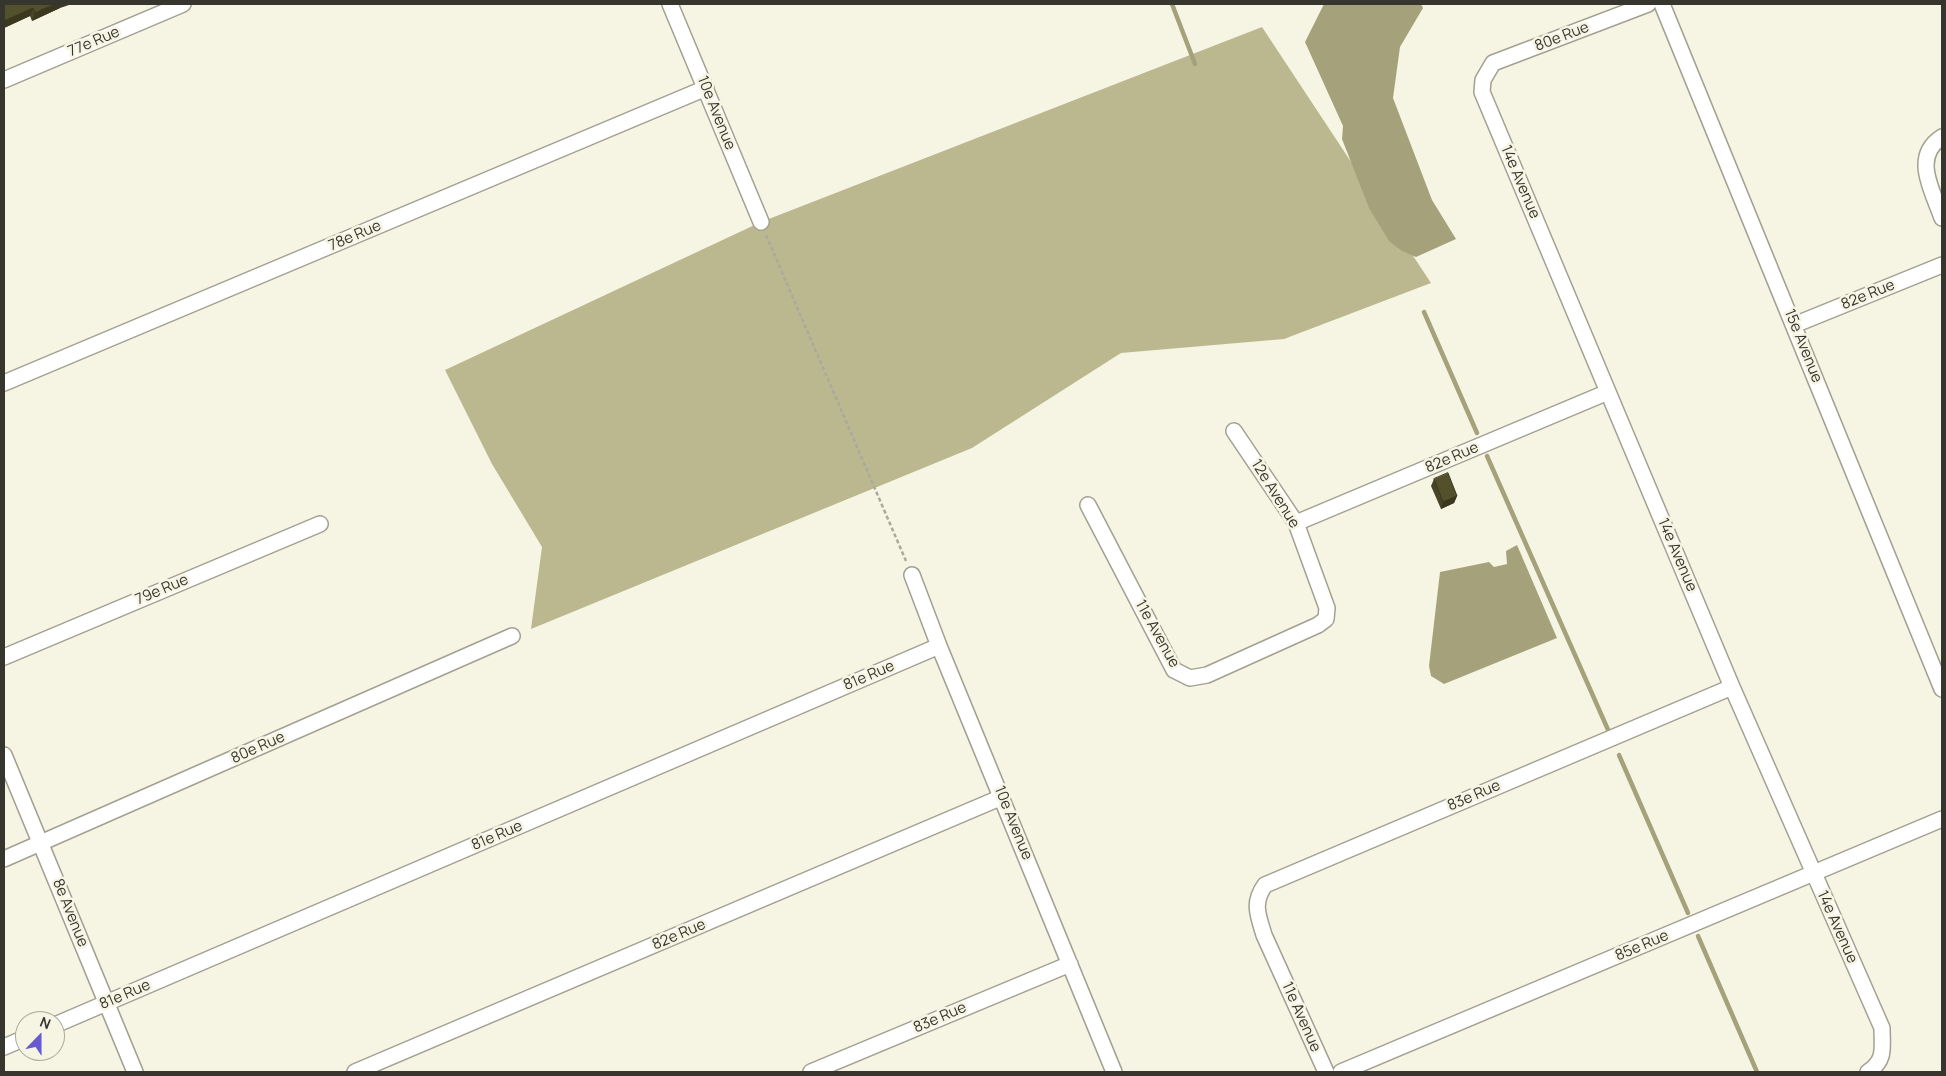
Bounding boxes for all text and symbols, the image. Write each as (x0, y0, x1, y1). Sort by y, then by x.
street label: 80e Rue (1532, 18, 1592, 56)
street label: 77e Rue (65, 23, 123, 61)
street label: 10e Avenue (693, 73, 739, 153)
street label: 14e Avenue (1497, 143, 1543, 221)
street label: 78e Rue (326, 217, 384, 255)
street label: 82e Rue (1839, 276, 1897, 314)
street label: 15e Avenue (1780, 307, 1826, 385)
street label: 82e Rue (1423, 439, 1481, 477)
street label: 12e Avenue (1247, 456, 1303, 532)
street label: 14e Avenue (1654, 516, 1700, 594)
street label: 79e Rue (133, 571, 191, 609)
street label: 11e Avenue (1131, 597, 1183, 671)
street label: 81e Rue (841, 657, 897, 695)
street label: 80e Rue (228, 728, 288, 768)
street label: 83e Rue (1445, 777, 1503, 815)
street label: 10e Avenue (990, 783, 1036, 863)
street label: 81e Rue (469, 817, 525, 855)
street label: 8e Avenue (48, 876, 92, 950)
street label: 14e Avenue (1813, 888, 1861, 966)
street label: 82e Rue (650, 916, 708, 954)
street label: 85e Rue (1613, 927, 1671, 965)
street label: 81e Rue (97, 976, 153, 1014)
street label: 11e Avenue (1278, 979, 1324, 1055)
street label: 83e Rue (911, 999, 969, 1037)
north arrow (15, 1011, 65, 1061)
text: N (37, 1012, 54, 1033)

